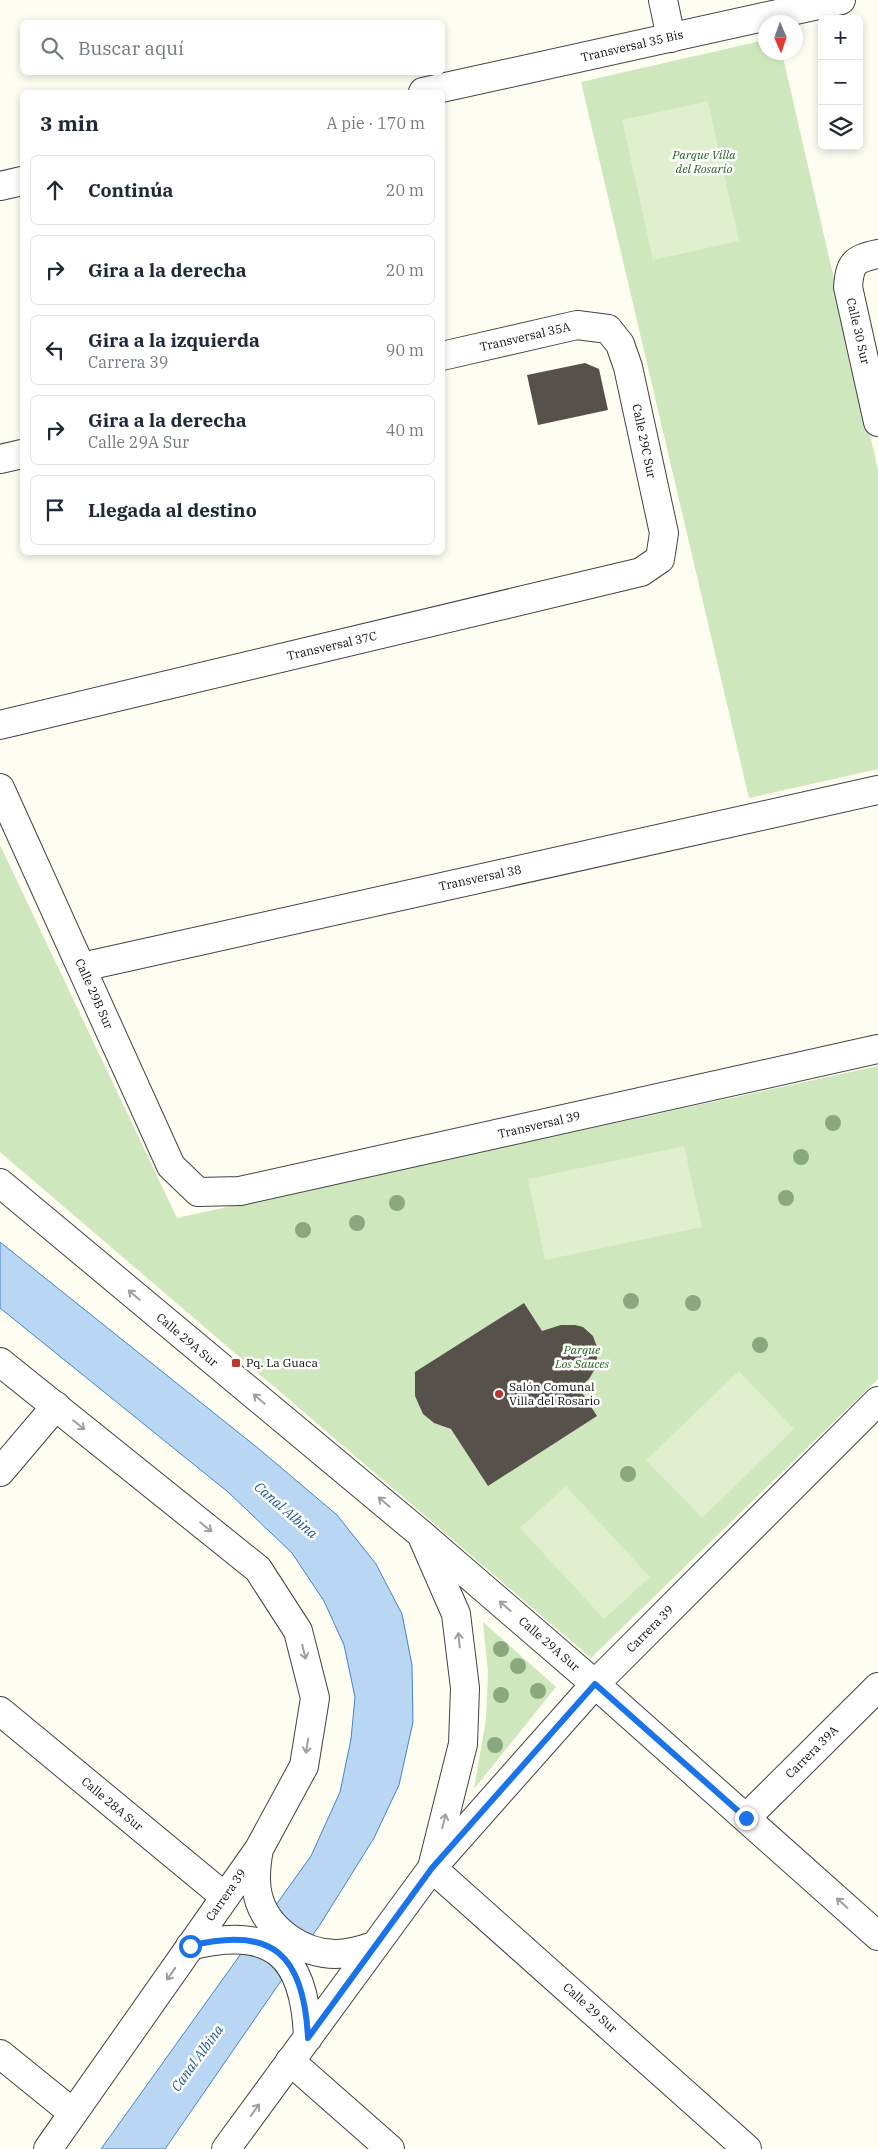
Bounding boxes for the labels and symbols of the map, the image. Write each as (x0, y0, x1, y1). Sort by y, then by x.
north arrow (758, 15, 803, 60)
street label: Transversal 35 Bis (579, 26, 685, 65)
park label: Parque Villa del Rosario (671, 147, 736, 176)
street label: Calle 30 Sur (844, 296, 874, 366)
street label: Transversal 35A (478, 319, 572, 354)
street label: Calle 29C Sur (629, 402, 660, 480)
street label: Transversal 37C (285, 628, 379, 663)
street label: Transversal 38 (437, 861, 523, 894)
street label: Calle 29B Sur (72, 956, 117, 1032)
street label: Transversal 39 (496, 1108, 582, 1141)
one-way arrow (127, 1290, 140, 1301)
street label: Calle 29A Sur (153, 1309, 222, 1370)
park label: Parque Los Sauces (554, 1342, 610, 1371)
place label: Pq. La Guaca (246, 1355, 318, 1370)
marker: Pq. La Guaca (230, 1357, 242, 1369)
place label: Salón Comunal Villa del Rosario (509, 1379, 600, 1408)
marker: Salón Comunal Villa del Rosario (493, 1388, 505, 1400)
one-way arrow (252, 1393, 265, 1404)
one-way arrow (72, 1420, 85, 1431)
water label: Canal Albina (251, 1478, 322, 1543)
one-way arrow (378, 1497, 391, 1508)
one-way arrow (199, 1522, 213, 1532)
one-way arrow (499, 1601, 512, 1612)
street label: Carrera 39 (623, 1602, 676, 1655)
street label: Calle 29A Sur (516, 1613, 583, 1675)
one-way arrow (454, 1632, 464, 1648)
one-way arrow (300, 1643, 309, 1659)
street label: Carrera 39A (782, 1722, 842, 1781)
one-way arrow (302, 1738, 312, 1754)
street label: Calle 28A Sur (78, 1773, 147, 1834)
route end (735, 1807, 758, 1830)
one-way arrow (439, 1813, 449, 1829)
street label: Carrera 39 (202, 1866, 249, 1924)
one-way arrow (835, 1897, 848, 1909)
route start (179, 1935, 202, 1958)
one-way arrow (166, 1966, 176, 1980)
street label: Calle 29 Sur (560, 1979, 621, 2036)
water label: Canal Albina (167, 2021, 227, 2095)
one-way arrow (249, 2104, 260, 2117)

